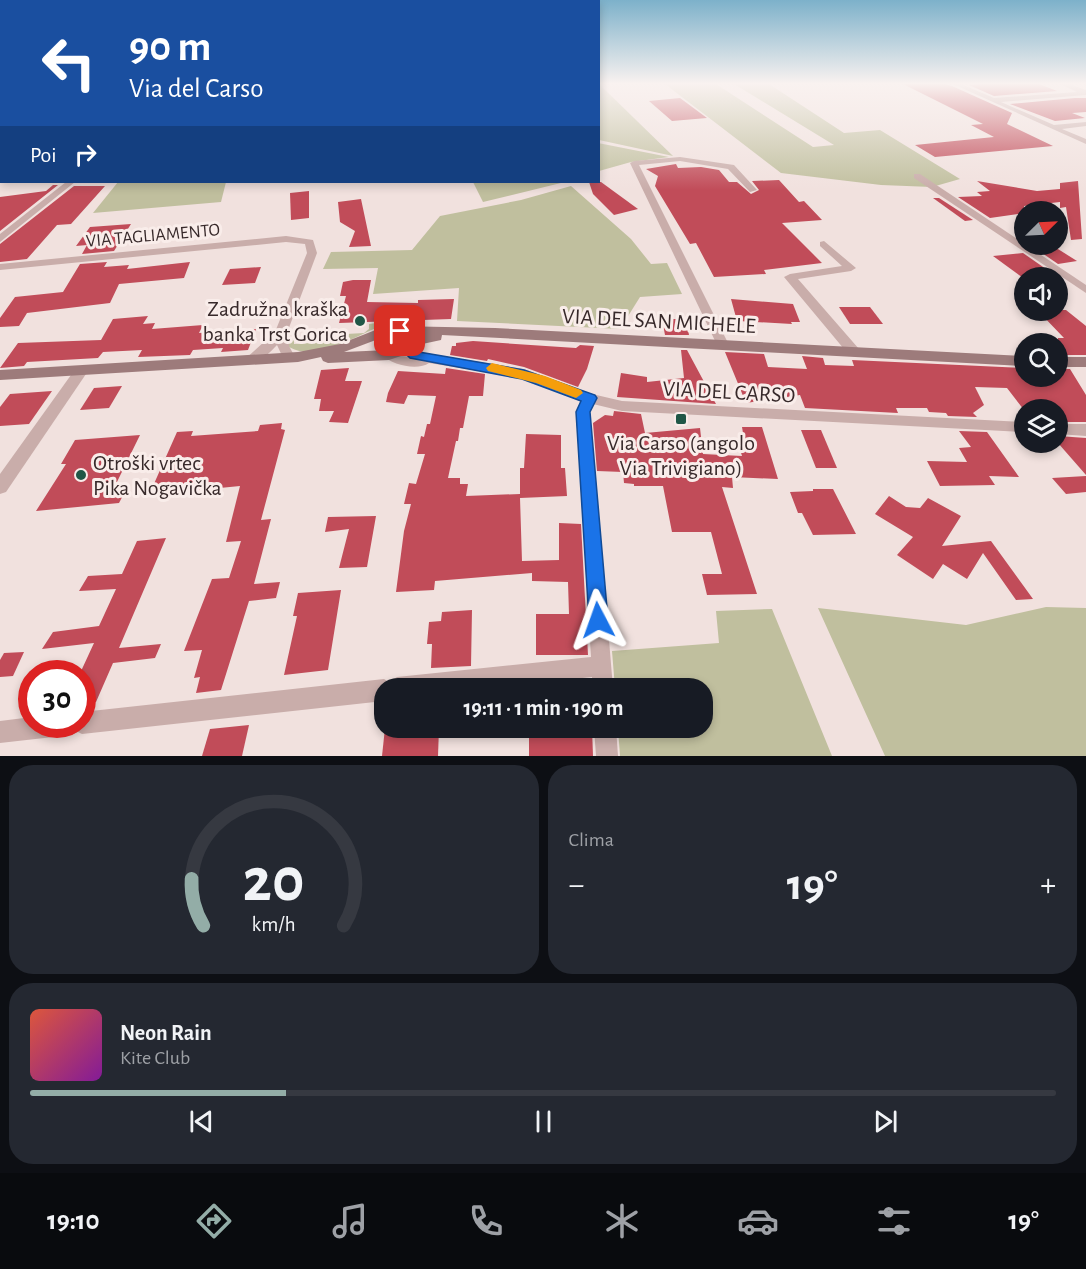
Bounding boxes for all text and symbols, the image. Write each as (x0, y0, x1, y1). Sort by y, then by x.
icon: left (30, 24, 108, 102)
text: 90 m (129, 26, 211, 68)
text: Via del Carso (129, 75, 263, 102)
icon: right (69, 138, 102, 171)
text: Poi (30, 144, 57, 166)
north arrow (1014, 201, 1068, 255)
map controls (1014, 201, 1068, 453)
street label: VIA TAGLIAMENTO (85, 221, 221, 251)
button: sound (1014, 267, 1068, 321)
place label: Zadružna kraška banka Trst Gorica (203, 298, 348, 345)
pin (374, 305, 425, 356)
street label: VIA DEL SAN MICHELE (562, 305, 757, 337)
marker: Zadružna kraška banka Trst Gorica (353, 314, 367, 328)
icon: arrive (383, 314, 416, 347)
button: search (1014, 333, 1068, 387)
street label: VIA DEL CARSO (662, 378, 796, 406)
button: layers (1014, 399, 1068, 453)
marker: Via Carso (angolo Via Trivigiano) (674, 412, 688, 426)
place label: Via Carso (angolo Via Trivigiano) (607, 432, 755, 479)
place label: Otroški vrtec Pika Nogavička (93, 452, 222, 499)
marker: Otroški vrtec Pika Nogavička (74, 468, 88, 482)
position arrow (566, 588, 630, 652)
speed limit sign: 30 (18, 660, 96, 738)
text: 19:11 · 1 min · 190 m (463, 697, 624, 719)
text: Clima (569, 830, 614, 850)
text: 20 (243, 850, 305, 912)
text: 19° (787, 863, 838, 908)
text: − (569, 869, 584, 902)
text: + (1040, 869, 1056, 902)
text: km/h (252, 915, 296, 936)
text: Neon Rain (120, 1022, 212, 1044)
text: Kite Club (120, 1048, 190, 1068)
icon: previous (185, 1105, 218, 1138)
icon: pause (527, 1105, 560, 1138)
icon: next (869, 1105, 902, 1138)
icon: directions (193, 1200, 235, 1242)
icon: music (329, 1200, 371, 1242)
icon: phone (465, 1200, 507, 1242)
icon: climate (601, 1200, 643, 1242)
icon: car (737, 1200, 779, 1242)
icon: filters (873, 1200, 915, 1242)
text: 19:10 (47, 1207, 100, 1234)
text: 19° (1008, 1207, 1039, 1234)

